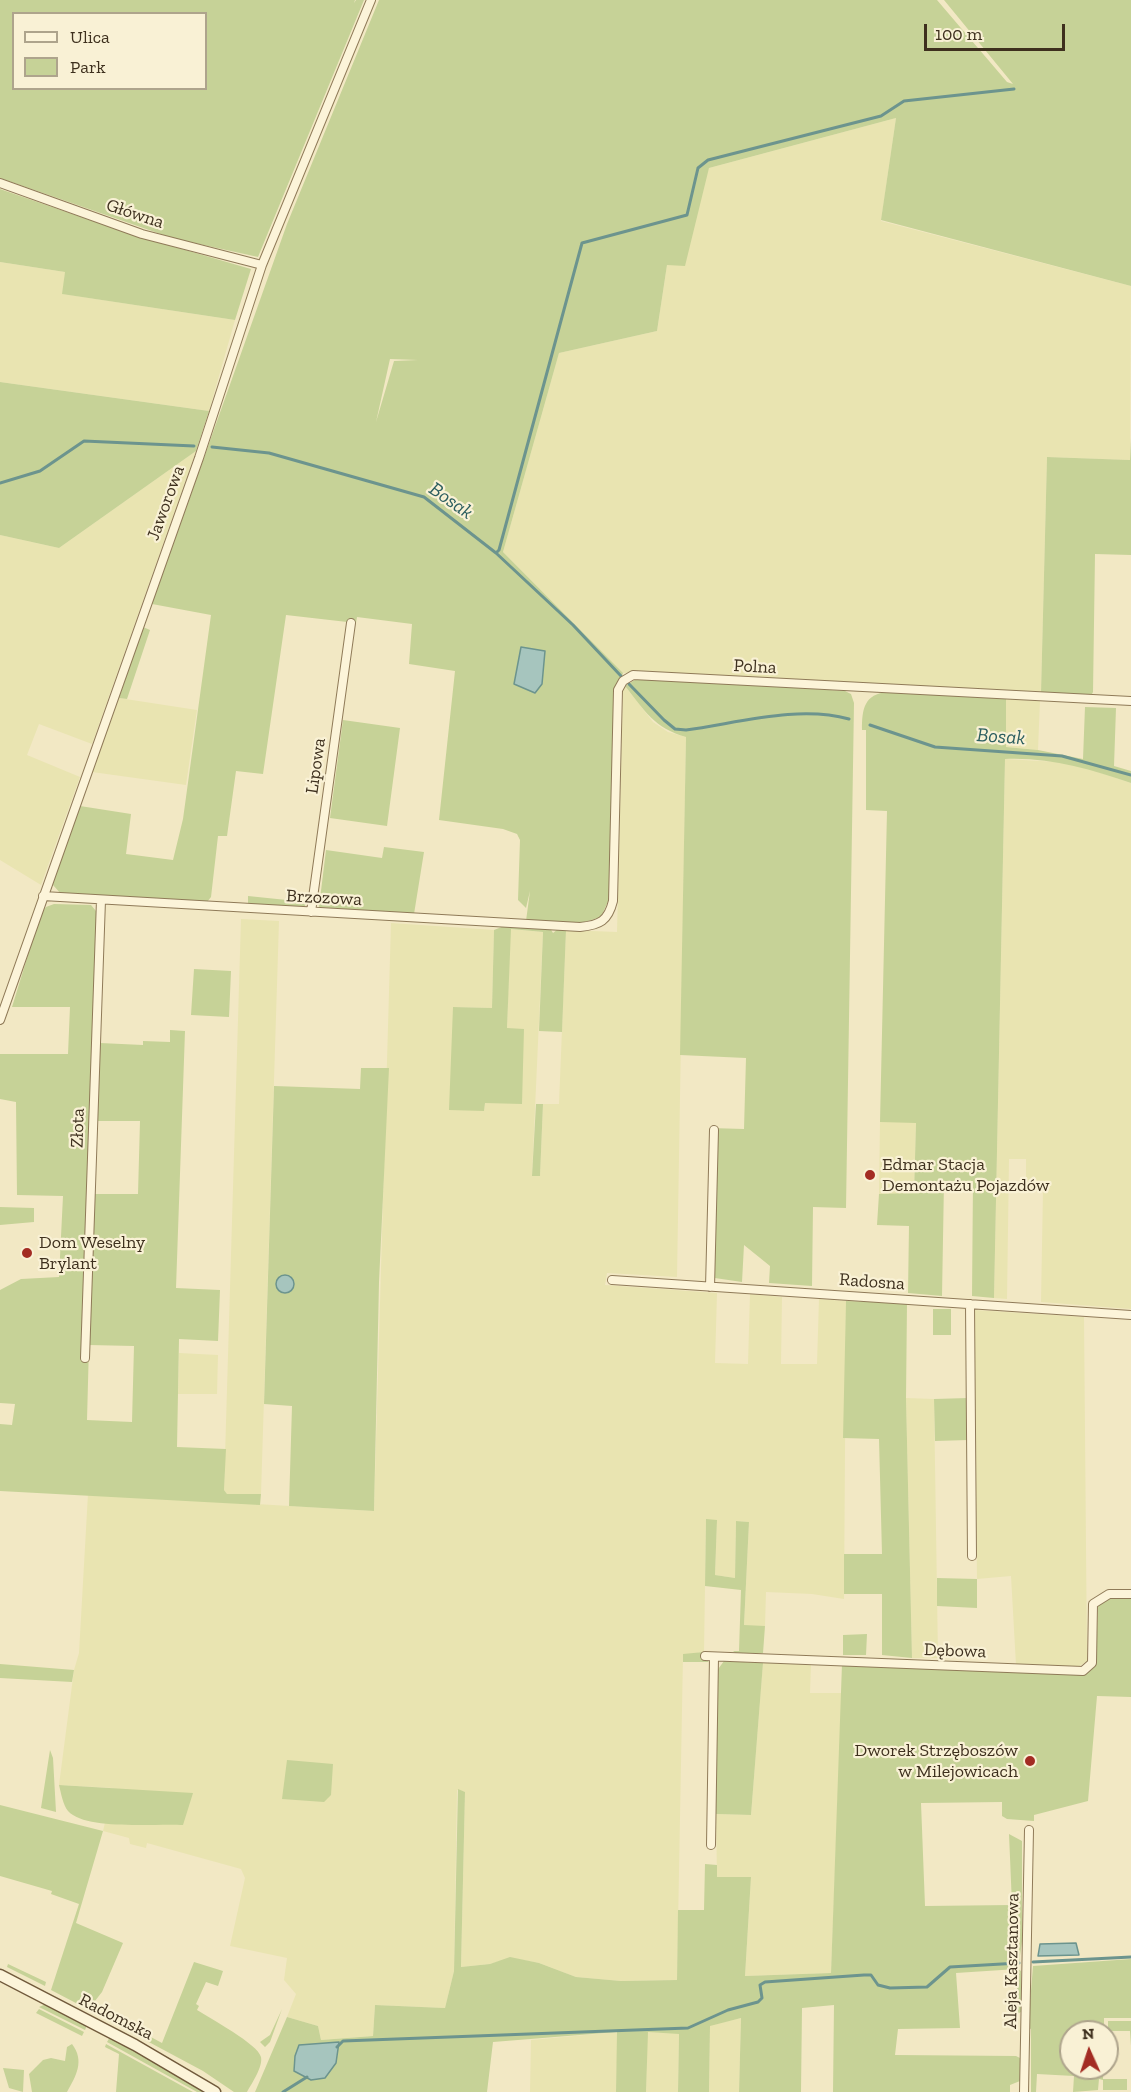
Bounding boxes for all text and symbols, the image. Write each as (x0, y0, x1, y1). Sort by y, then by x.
legend (12, 12, 207, 90)
scale bar (927, 12, 1068, 50)
text: 100 m (935, 23, 982, 45)
text: Ulica (70, 26, 110, 48)
text: Park (70, 56, 106, 78)
street label: Główna (104, 195, 166, 233)
street label: Jaworowa (143, 463, 189, 543)
water label: Bosak (424, 477, 478, 525)
street label: Polna (733, 655, 777, 679)
water label: Bosak (976, 723, 1026, 751)
street label: Lipowa (301, 737, 331, 795)
street label: Brzozowa (286, 885, 362, 911)
street label: Złota (67, 1108, 89, 1148)
place label: Edmar Stacja Demontażu Pojazdów (882, 1154, 1050, 1196)
marker: Edmar Stacja Demontażu Pojazdów (863, 1168, 877, 1182)
place label: Dom Weselny Brylant (39, 1232, 145, 1274)
marker: Dom Weselny Brylant (20, 1246, 34, 1260)
street label: Radosna (838, 1269, 906, 1295)
street label: Dębowa (923, 1639, 987, 1663)
place label: Dworek Strzęboszów w Milejowicach (854, 1740, 1018, 1782)
marker: Dworek Strzęboszów w Milejowicach (1023, 1754, 1037, 1768)
street label: Aleja Kasztanowa (1000, 1893, 1024, 2029)
street label: Radomska (75, 1989, 157, 2045)
north arrow (1059, 2020, 1119, 2080)
text: N (1082, 2024, 1095, 2043)

